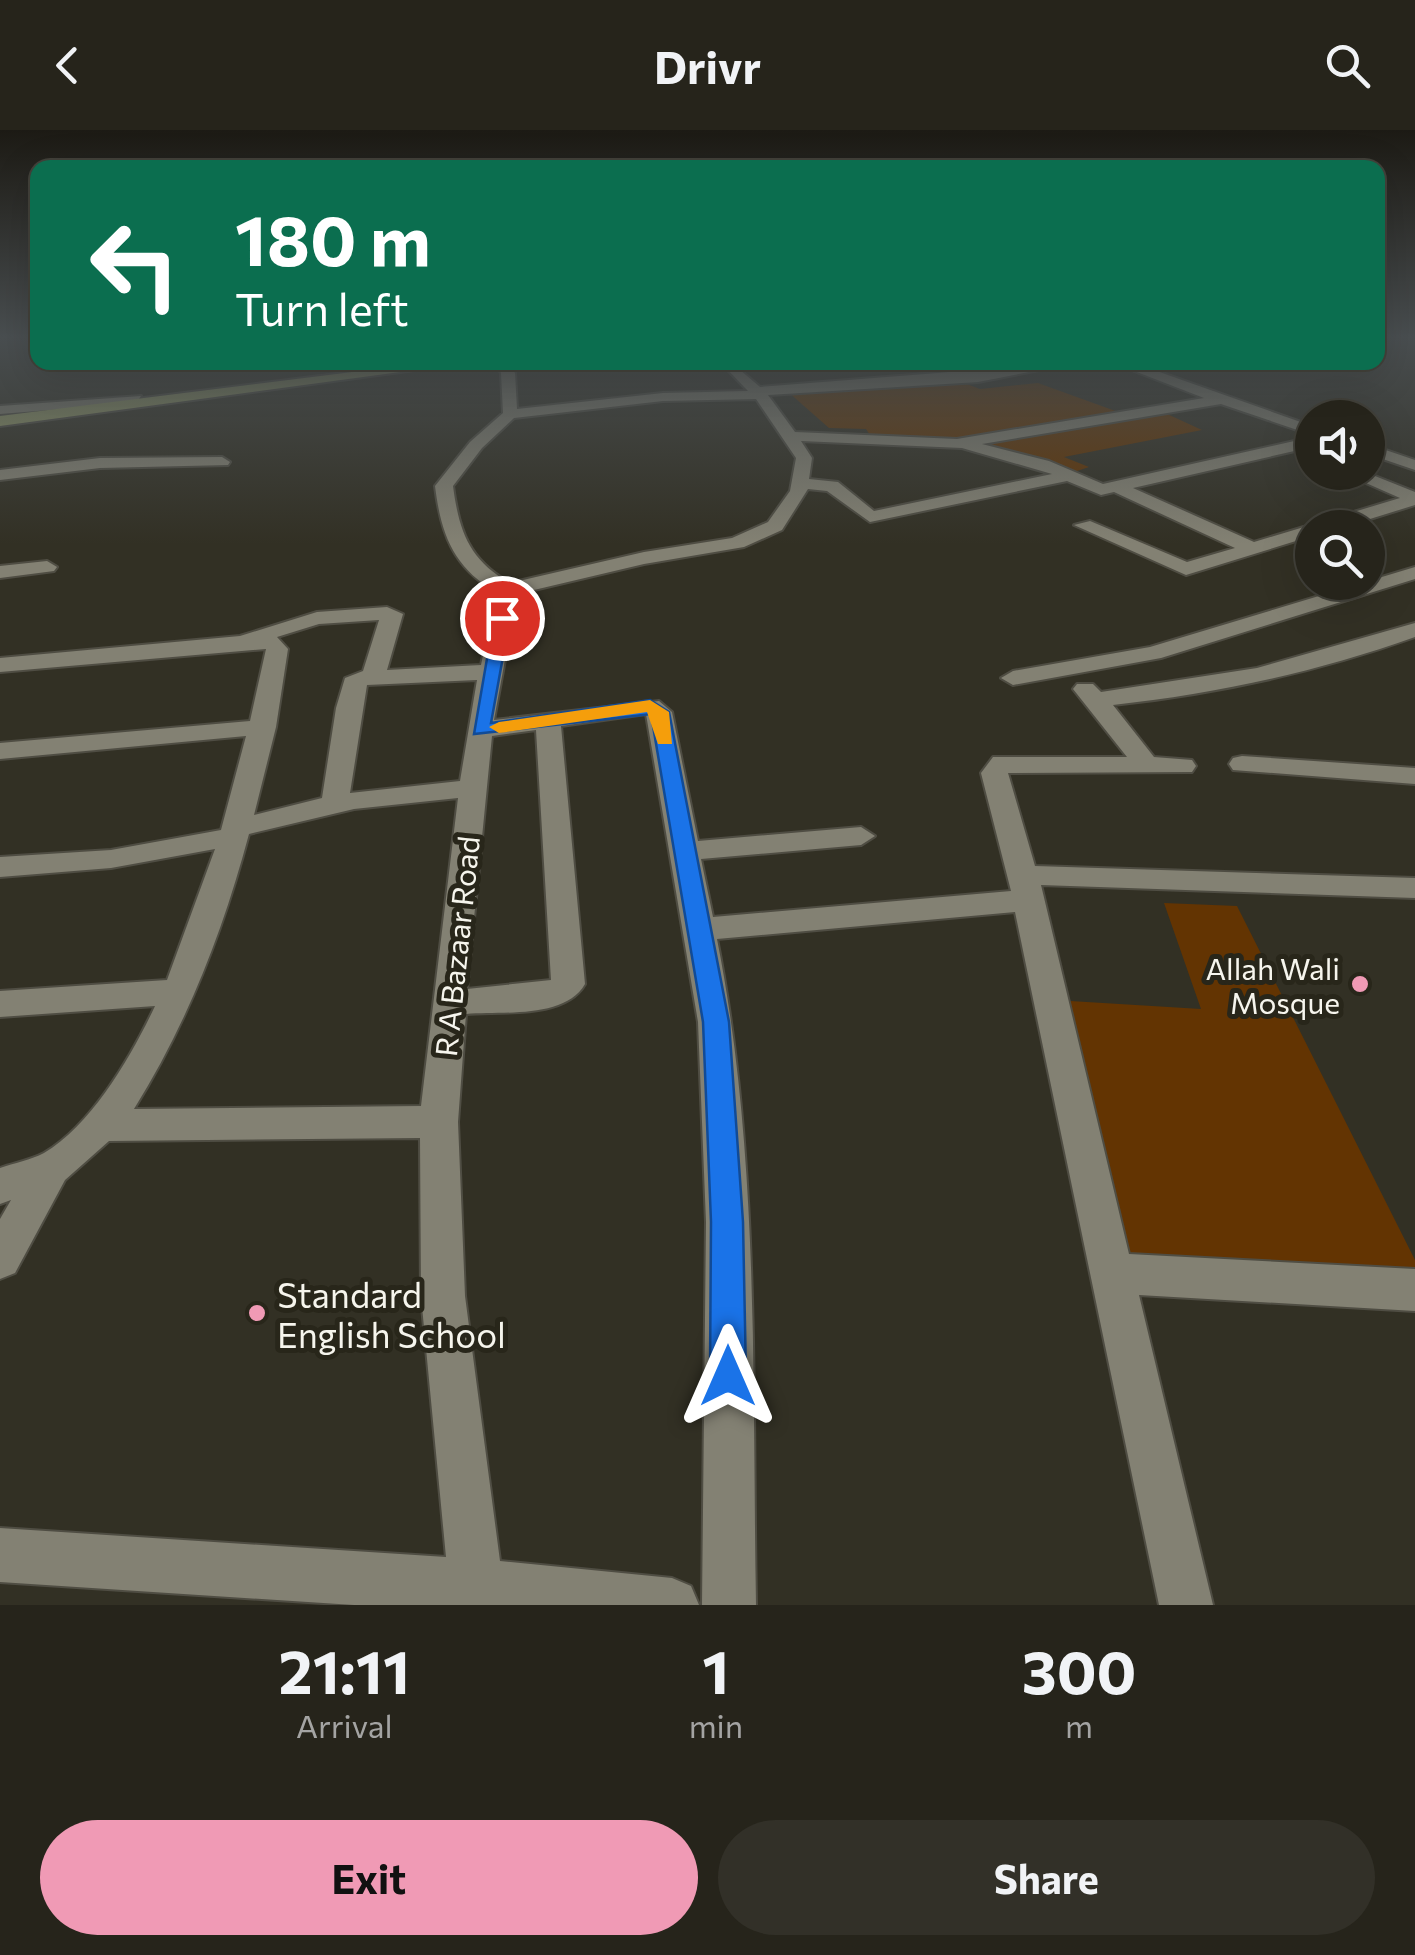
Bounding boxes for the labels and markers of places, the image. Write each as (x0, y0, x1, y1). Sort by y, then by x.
pin (460, 576, 545, 661)
place label: Allah Wali Mosque (1205, 949, 1340, 1020)
marker: Allah Wali Mosque (1349, 973, 1371, 995)
place label: Standard English School (277, 1272, 506, 1355)
marker: Standard English School (246, 1302, 268, 1324)

